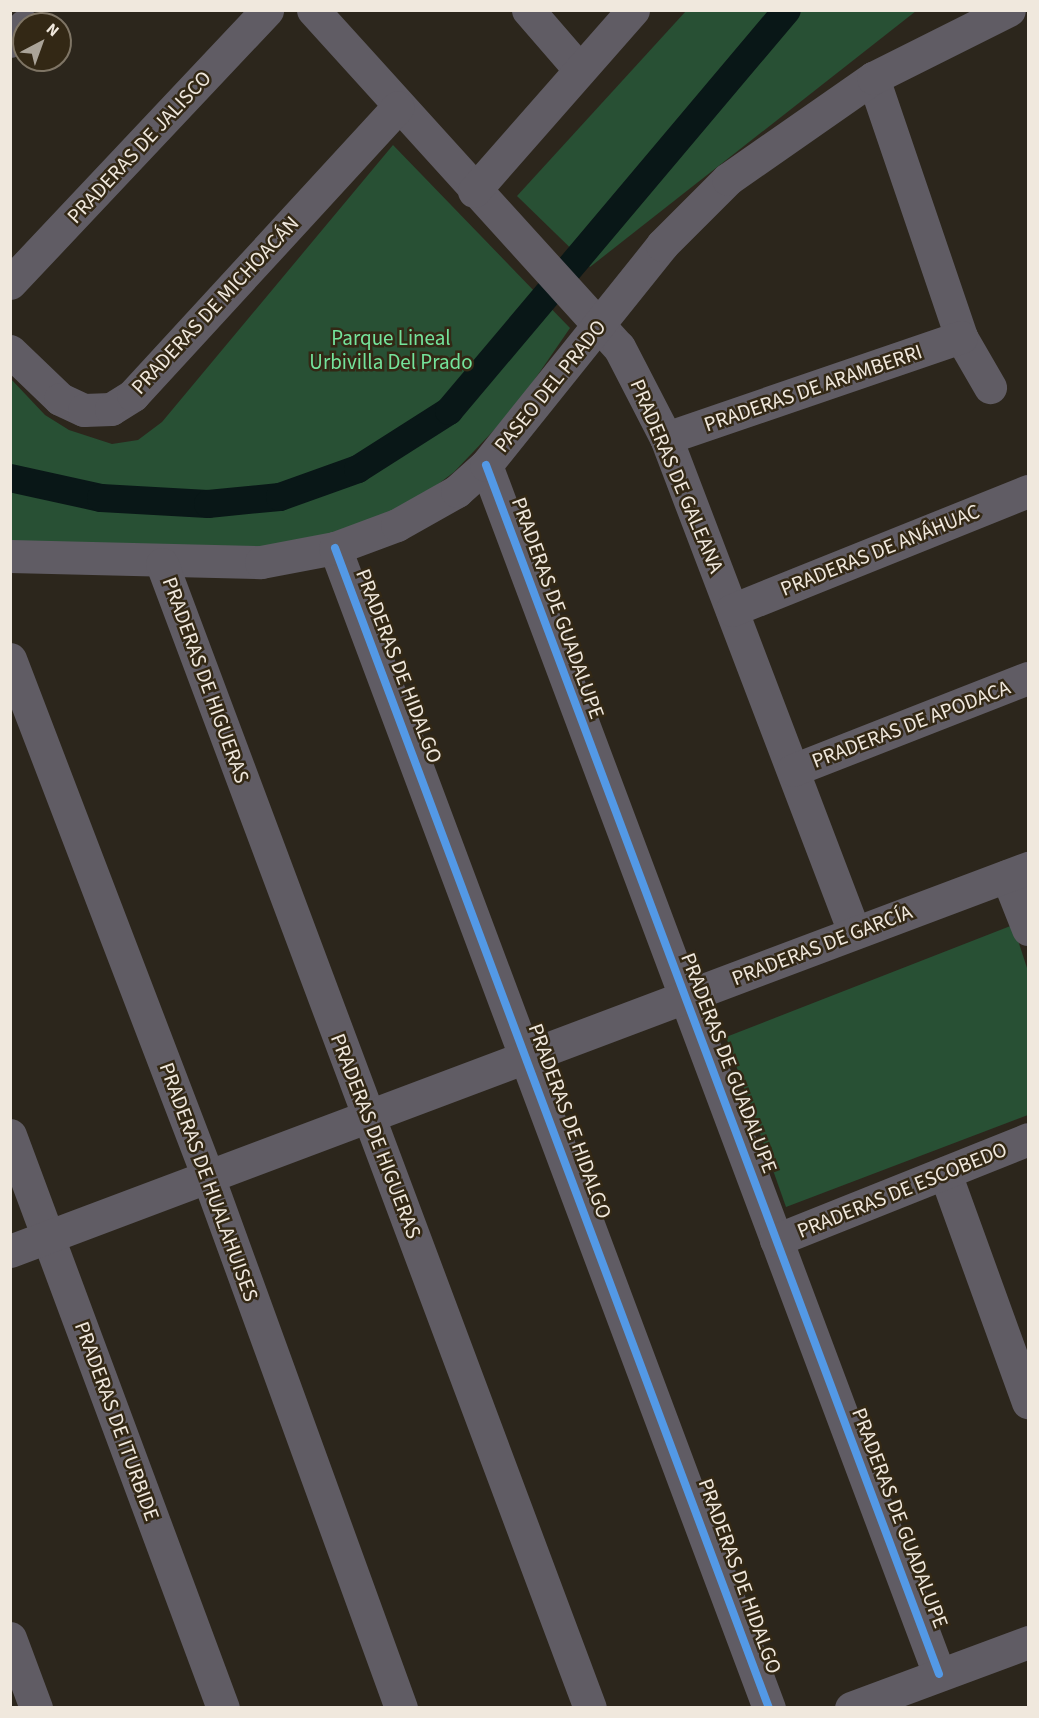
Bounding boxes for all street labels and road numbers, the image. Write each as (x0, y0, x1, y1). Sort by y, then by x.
street label: PRADERAS DE JALISCO (62, 65, 216, 229)
street label: PRADERAS DE MICHOACÁN (126, 211, 304, 399)
street label: PASEO DEL PRADO (489, 315, 611, 457)
street label: PRADERAS DE ARAMBERRI (701, 339, 925, 437)
street label: PRADERAS DE GALEANA (625, 375, 729, 577)
street label: PRADERAS DE GUADALUPE (506, 494, 610, 722)
street label: PRADERAS DE ANÁHUAC (777, 499, 983, 601)
street label: PRADERAS DE HIDALGO (350, 565, 448, 767)
street label: PRADERAS DE HIGUERAS (157, 574, 255, 786)
street label: PRADERAS DE APODACA (808, 675, 1014, 773)
street label: PRADERAS DE GARCÍA (728, 899, 916, 991)
street label: PRADERAS DE GUADALUPE (675, 949, 783, 1177)
street label: PRADERAS DE HIDALGO (523, 1020, 617, 1222)
street label: PRADERAS DE HIGUERAS (325, 1030, 427, 1242)
street label: PRADERAS DE HUALAHUISES (154, 1059, 264, 1305)
street label: PRADERAS DE ESCOBEDO (793, 1136, 1011, 1244)
street label: PRADERAS DE ITURBIDE (69, 1318, 165, 1524)
street label: PRADERAS DE GUADALUPE (846, 1404, 954, 1632)
street label: PRADERAS DE HIDALGO (693, 1475, 787, 1677)

